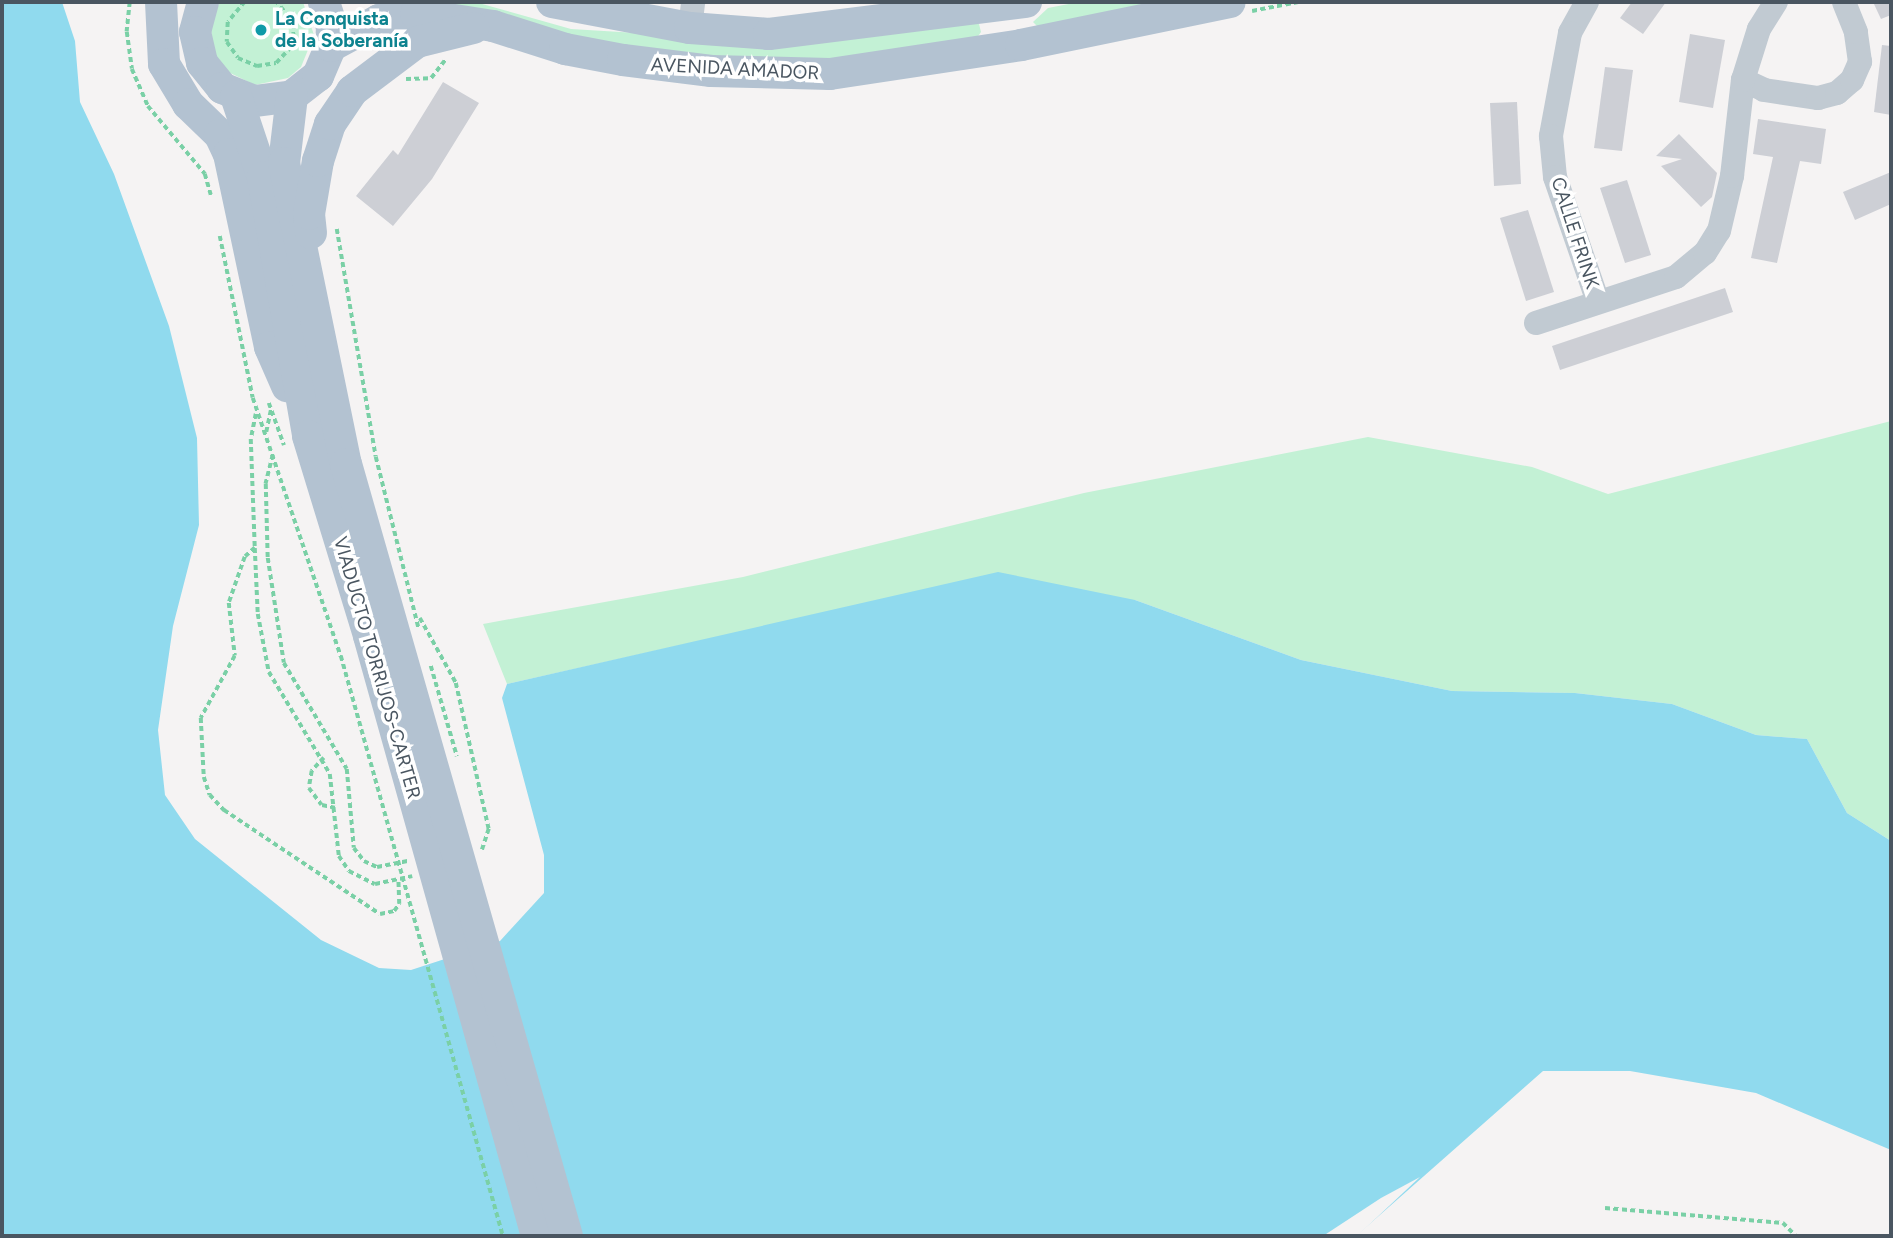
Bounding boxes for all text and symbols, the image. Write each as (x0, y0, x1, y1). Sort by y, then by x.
place label: La Conquista de la Soberanía (275, 8, 408, 52)
marker: La Conquista de la Soberanía (253, 22, 269, 38)
street label: AVENIDA AMADOR (650, 53, 820, 85)
street label: CALLE FRINK (1546, 174, 1604, 292)
street label: VIADUCTO TORRIJOS-CARTER (329, 534, 425, 802)

